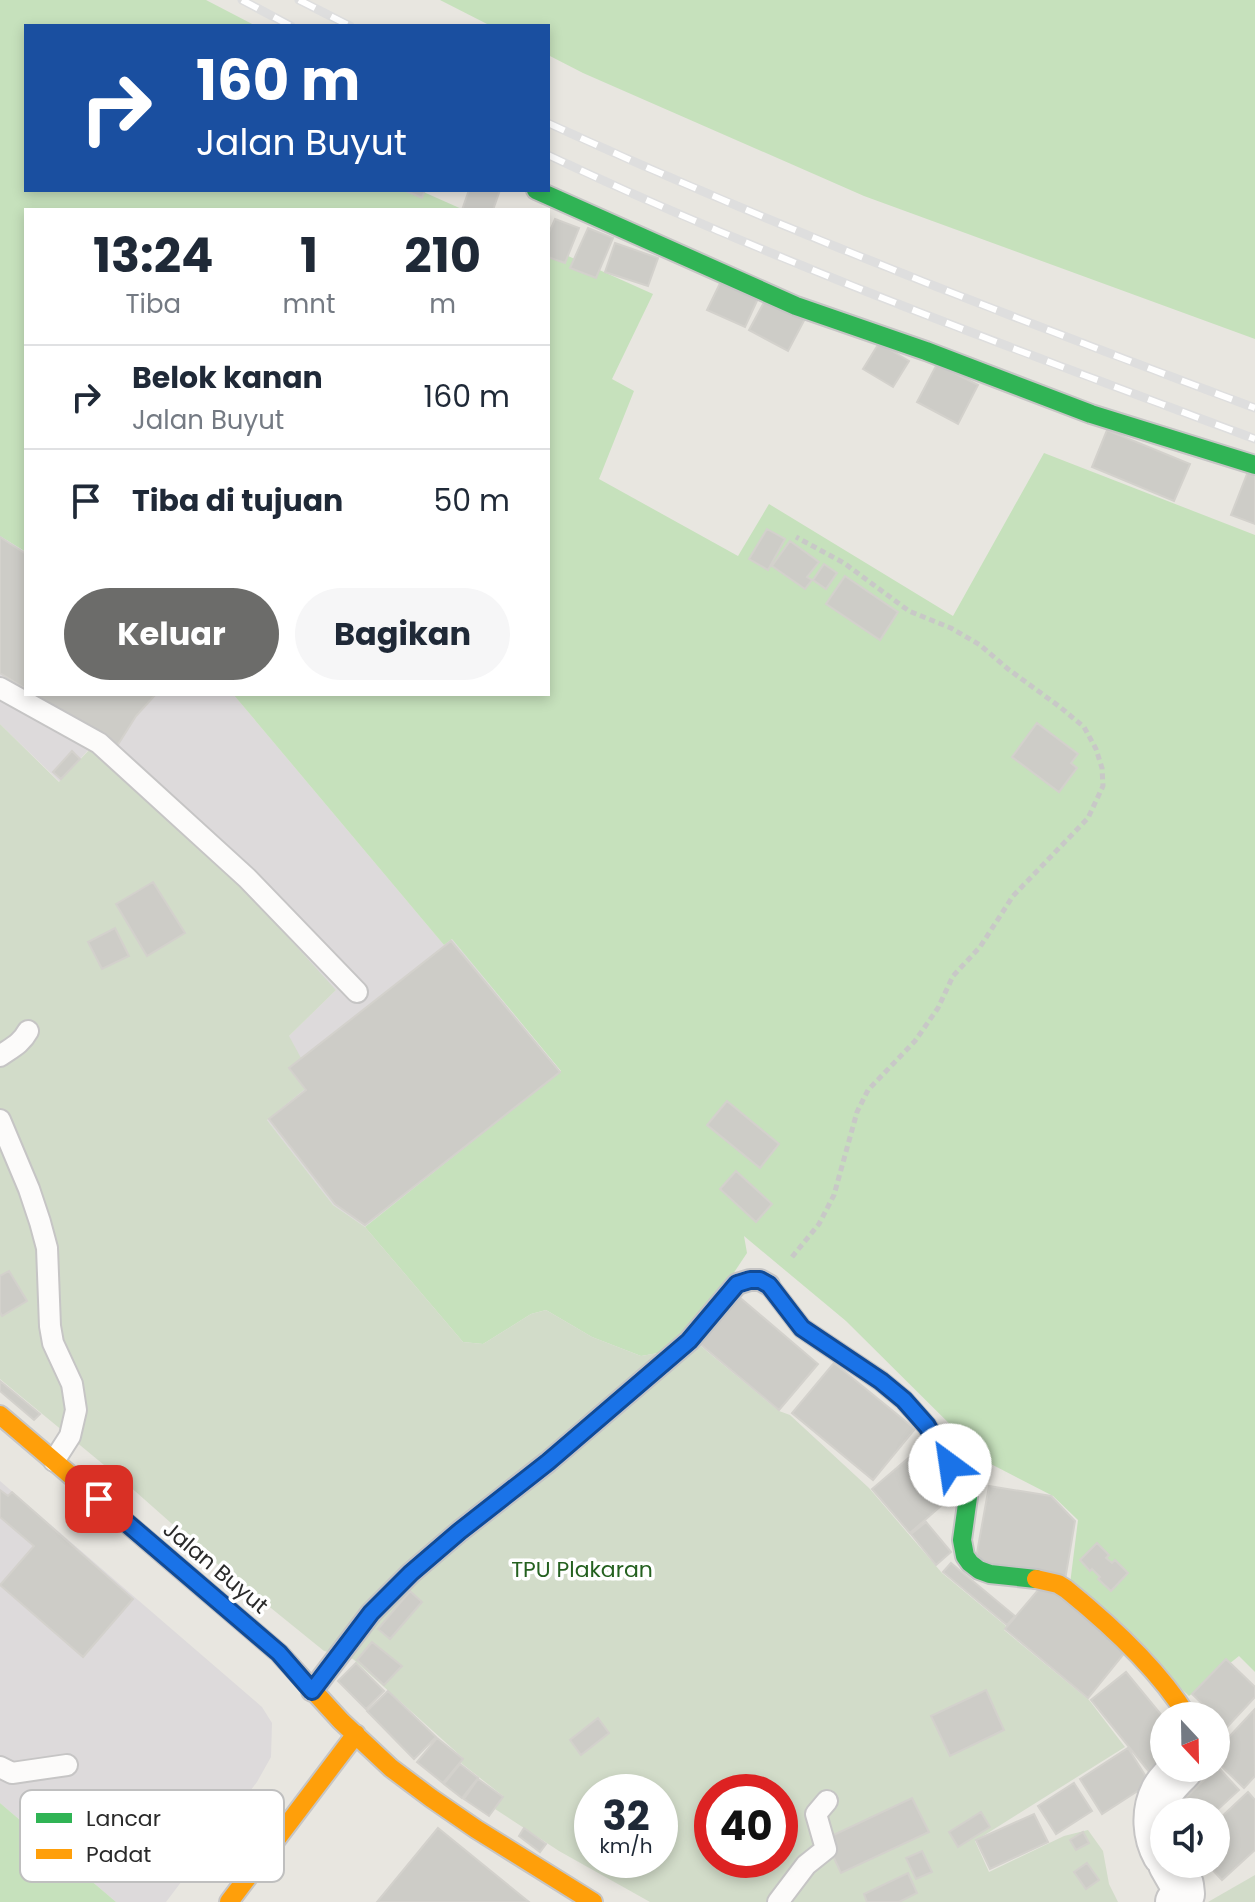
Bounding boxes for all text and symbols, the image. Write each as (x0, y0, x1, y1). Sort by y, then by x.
text: 160 m (196, 41, 360, 120)
icon: right (64, 56, 168, 160)
text: Jalan Buyut (196, 117, 407, 168)
text: 13:24 (93, 222, 214, 289)
text: 1 (300, 222, 318, 289)
text: 210 (404, 222, 481, 289)
text: Tiba (125, 286, 181, 322)
text: mnt (282, 286, 335, 322)
text: m (429, 286, 456, 322)
text: Belok kanan (132, 356, 323, 399)
icon: right (64, 375, 108, 419)
text: 160 m (424, 375, 510, 418)
text: Jalan Buyut (132, 402, 284, 438)
icon: arrive (64, 479, 108, 523)
text: Tiba di tujuan (132, 479, 343, 522)
text: 50 m (433, 479, 510, 522)
button: Keluar (64, 588, 279, 680)
button: Bagikan (295, 588, 510, 680)
position arrow (908, 1423, 992, 1507)
pin (65, 1465, 133, 1533)
icon: arrive (77, 1477, 121, 1521)
street label: Jalan Buyut (156, 1514, 275, 1621)
park label: TPU Plakaran (511, 1554, 653, 1585)
north arrow (1150, 1702, 1230, 1782)
map controls (1150, 1702, 1230, 1878)
speed limit sign: 40 (694, 1774, 798, 1878)
text: 32 (602, 1788, 650, 1844)
legend (20, 1790, 284, 1882)
button: sound (1150, 1798, 1230, 1878)
text: Lancar (86, 1803, 161, 1834)
text: km/h (599, 1832, 653, 1860)
text: Padat (86, 1839, 151, 1870)

